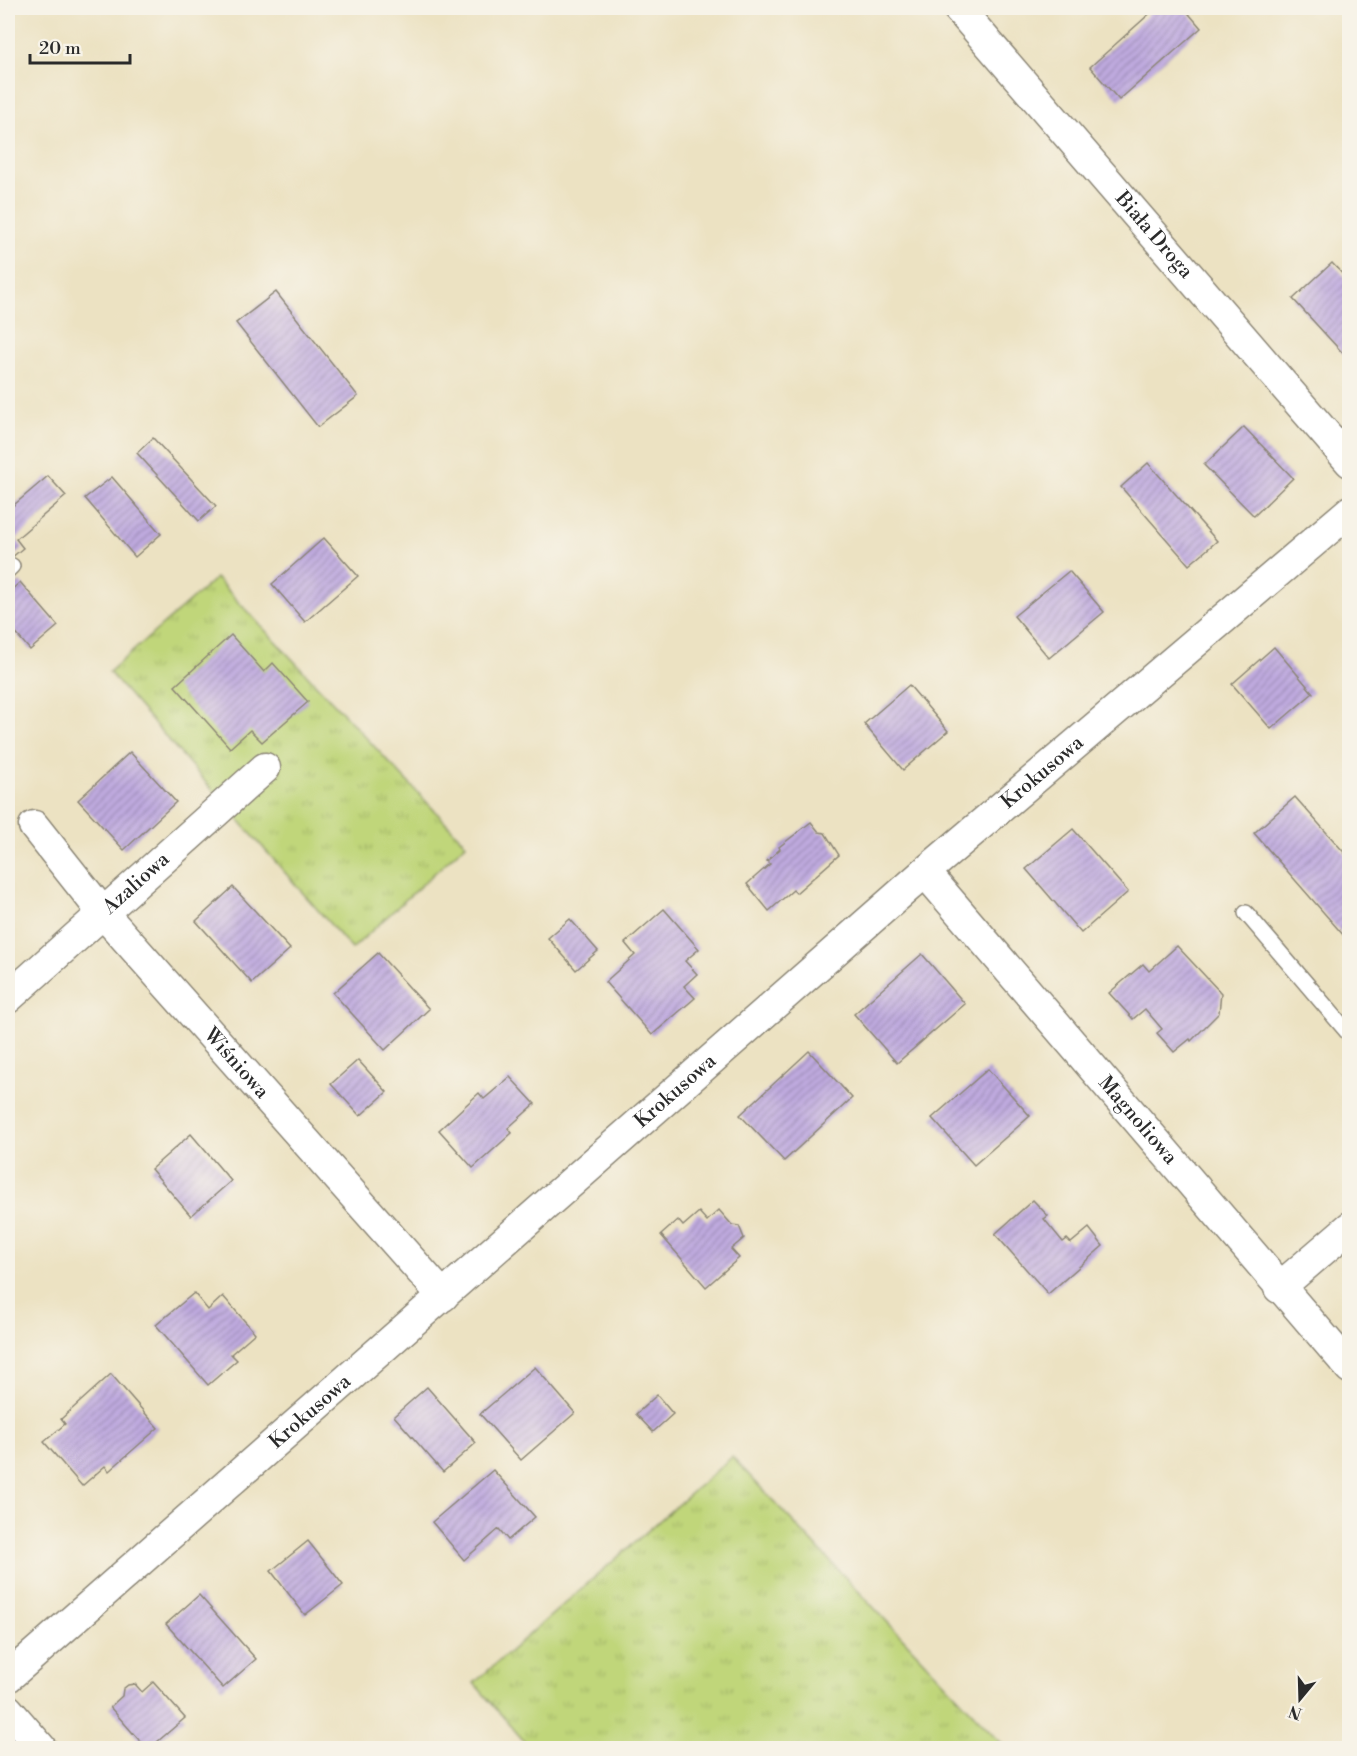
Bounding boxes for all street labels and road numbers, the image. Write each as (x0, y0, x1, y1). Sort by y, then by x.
street label: Biała Droga (1109, 186, 1199, 284)
street label: Krokusowa (996, 730, 1089, 814)
street label: Azaliowa (97, 846, 175, 920)
street label: Wiśniowa (198, 1022, 275, 1104)
street label: Krokusowa (629, 1048, 722, 1134)
street label: Magnoliowa (1093, 1071, 1183, 1170)
street label: Krokusowa (264, 1369, 357, 1454)

